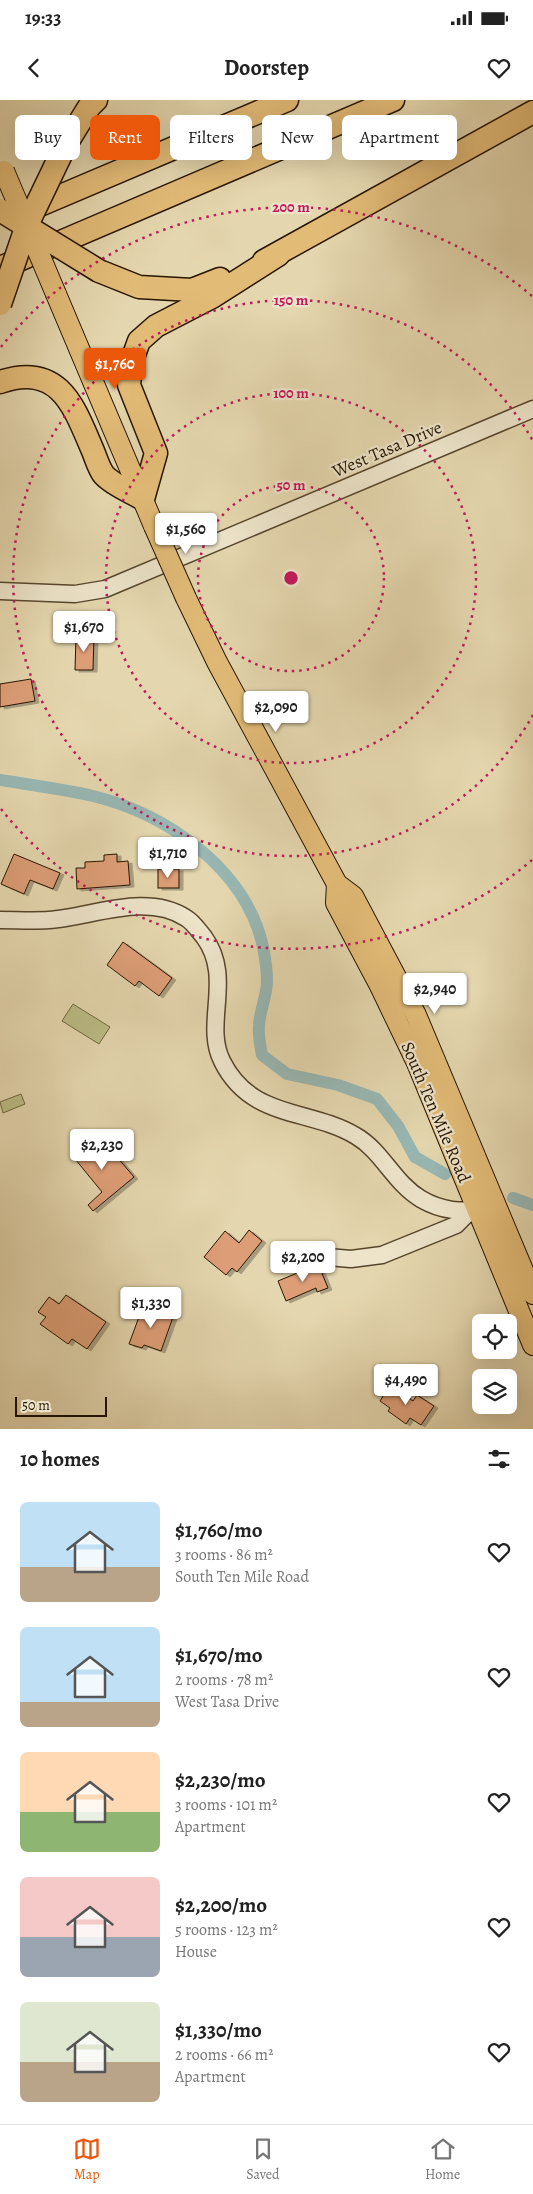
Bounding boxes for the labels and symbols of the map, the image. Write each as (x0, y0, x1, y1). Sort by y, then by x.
text: 200 m (272, 197, 310, 217)
text: 150 m (274, 290, 309, 310)
pin: $1,760 (74, 348, 156, 390)
text: 100 m (273, 383, 309, 403)
street label: West Tasa Drive (327, 415, 446, 483)
text: 50 m (276, 475, 306, 495)
pin: $1,560 (145, 512, 227, 555)
centre of rings (282, 569, 300, 587)
pin: $1,670 (43, 610, 125, 653)
pin: $2,090 (235, 690, 317, 733)
pin: $1,710 (127, 836, 209, 879)
pin: $2,940 (394, 972, 476, 1015)
street label: South Ten Mile Road (395, 1038, 477, 1186)
pin: $2,230 (61, 1128, 143, 1171)
pin: $2,200 (262, 1240, 344, 1283)
pin: $1,330 (110, 1286, 192, 1329)
pin: $4,490 (365, 1364, 447, 1406)
scale bar (15, 1394, 108, 1417)

